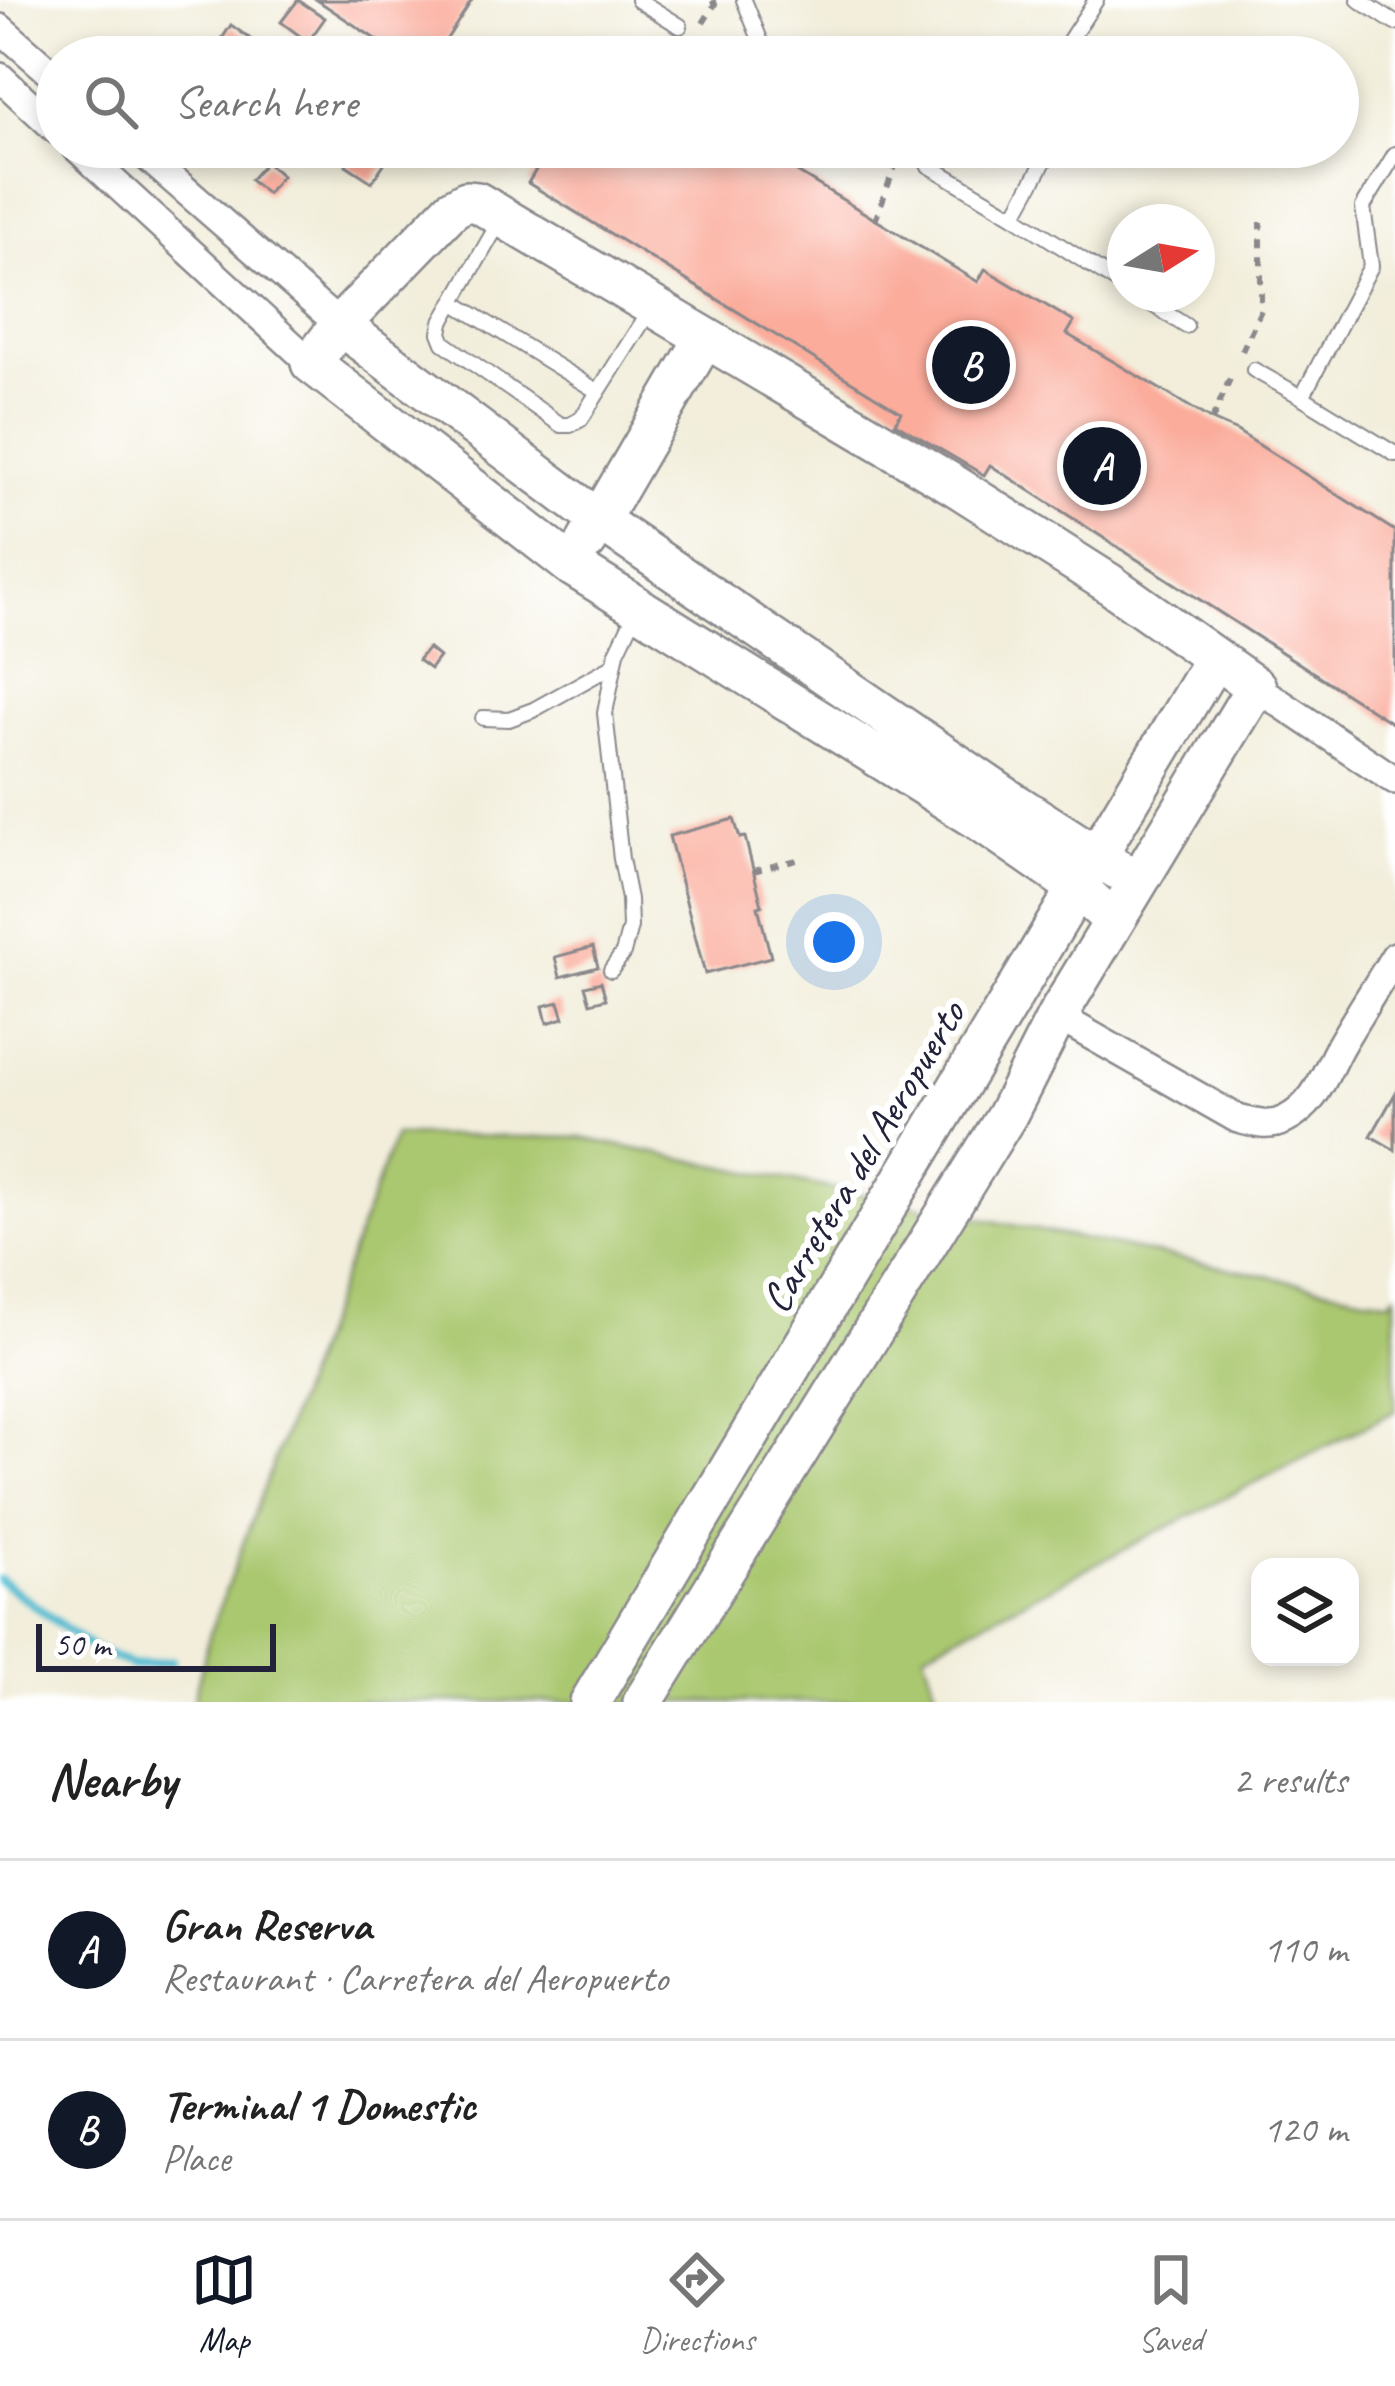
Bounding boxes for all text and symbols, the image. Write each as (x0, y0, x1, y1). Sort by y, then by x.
search box (36, 36, 1359, 168)
icon: search (78, 69, 144, 135)
text: Search here (174, 74, 357, 131)
north arrow (1107, 204, 1215, 312)
pin: B (932, 320, 1010, 410)
pin: A (1063, 421, 1141, 511)
your location (804, 912, 864, 972)
street label: Carretera del Aeropuerto (749, 990, 978, 1322)
map controls (1251, 1558, 1359, 1666)
button: layers (1251, 1558, 1359, 1666)
scale bar (36, 1618, 276, 1671)
text: 50 m (54, 1624, 110, 1666)
text: Nearby (48, 1748, 176, 1812)
text: 2 results (1233, 1756, 1347, 1805)
text: Gran Reserva (162, 1897, 371, 1954)
text: A (77, 1925, 97, 1974)
text: 110 m (1263, 1925, 1347, 1974)
text: Restaurant · Carretera del Aeropuerto (162, 1954, 668, 2003)
text: Terminal 1 Domestic (162, 2077, 475, 2134)
text: B (77, 2105, 97, 2154)
text: 120 m (1263, 2105, 1347, 2154)
text: Place (162, 2134, 230, 2183)
tab: Map (191, 2247, 257, 2361)
tab: Directions (640, 2247, 755, 2361)
tab: Saved (1138, 2247, 1204, 2361)

